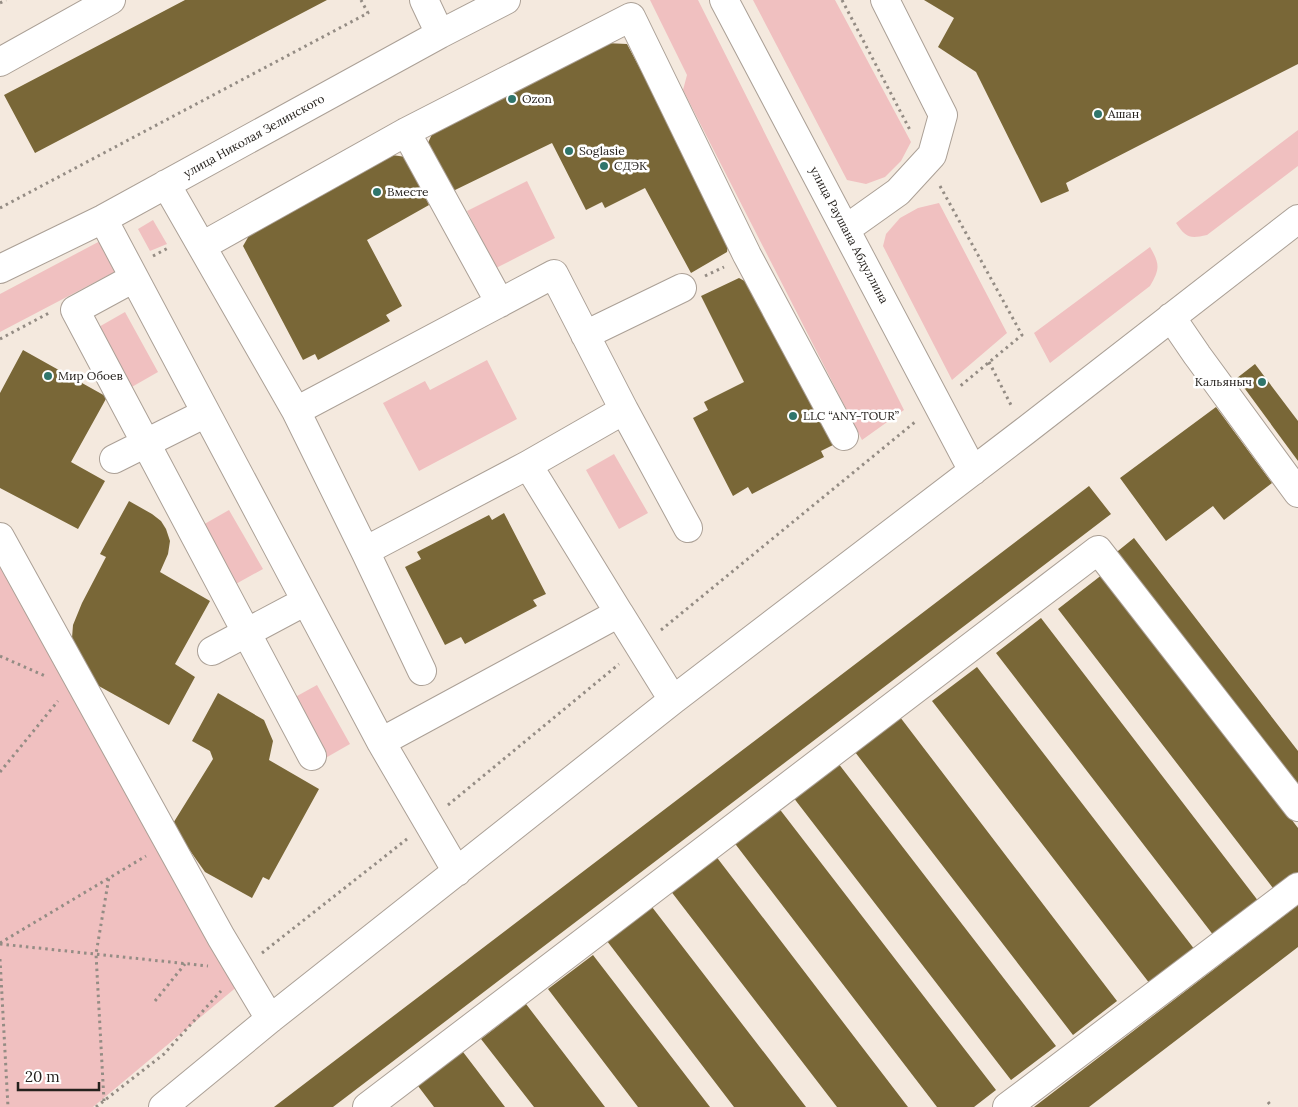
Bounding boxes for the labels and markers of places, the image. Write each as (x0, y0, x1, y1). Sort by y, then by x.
place label: Ozon (522, 91, 552, 106)
marker: Ozon (506, 93, 518, 105)
place label: Ашан (1107, 106, 1139, 121)
marker: Ашан (1092, 108, 1104, 120)
place label: Soglasie (579, 143, 625, 158)
marker: Soglasie (563, 145, 575, 157)
place label: СДЭК (614, 158, 648, 173)
marker: СДЭК (598, 160, 610, 172)
place label: Вместе (387, 184, 429, 199)
marker: Вместе (371, 186, 383, 198)
place label: Мир Обоев (58, 368, 123, 383)
marker: Мир Обоев (42, 370, 54, 382)
place label: Кальяныч (1195, 374, 1252, 389)
marker: Кальяныч (1256, 376, 1268, 388)
place label: LLC “ANY-TOUR” (803, 408, 899, 423)
marker: LLC “ANY-TOUR” (787, 410, 799, 422)

